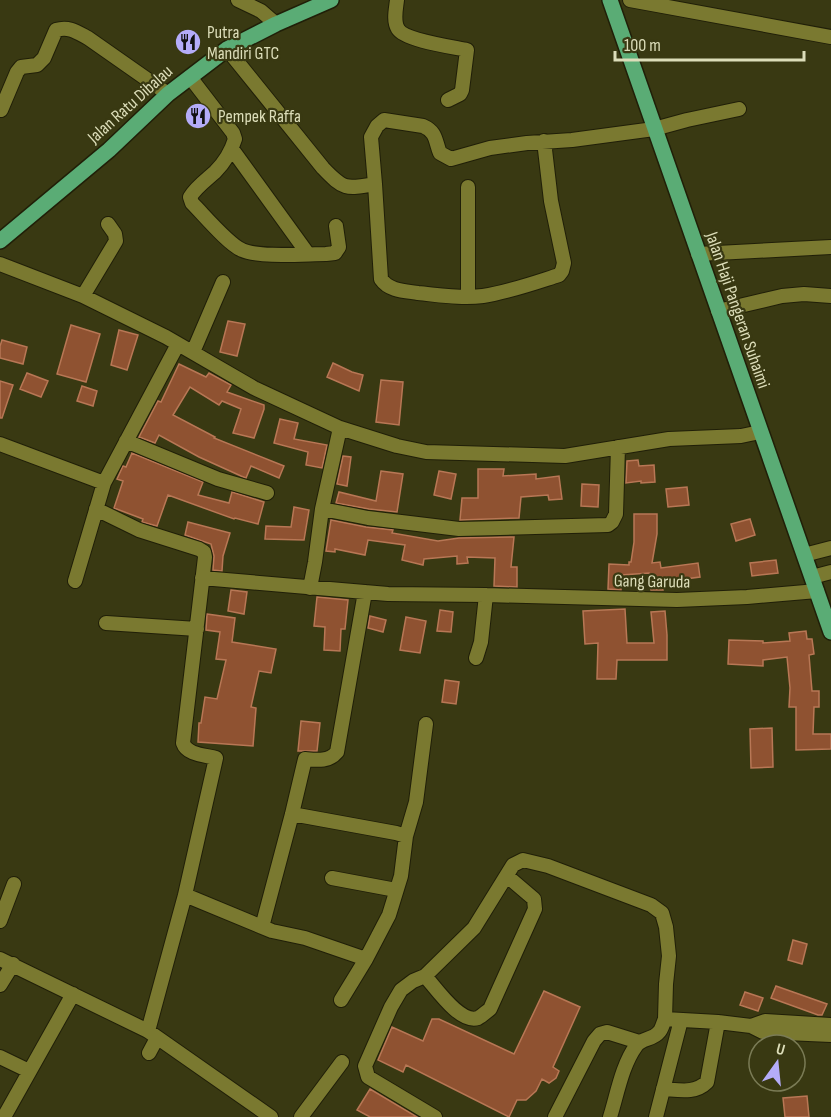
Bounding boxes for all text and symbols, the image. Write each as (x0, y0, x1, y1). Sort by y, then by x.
place label: Putra Mandiri GTC (207, 22, 279, 64)
scale bar (615, 24, 804, 62)
restaurant icon: Putra Mandiri GTC (173, 27, 203, 57)
text: 100 m (624, 35, 661, 56)
street label: Jalan Ratu Dibalau (83, 61, 177, 149)
restaurant icon: Pempek Raffa (183, 101, 213, 131)
place label: Pempek Raffa (218, 106, 301, 127)
street label: Jalan Haji Pangeran Suhaimi (701, 228, 774, 391)
street label: Gang Garuda (614, 570, 690, 593)
north arrow (747, 1033, 807, 1093)
text: U (774, 1040, 787, 1060)

